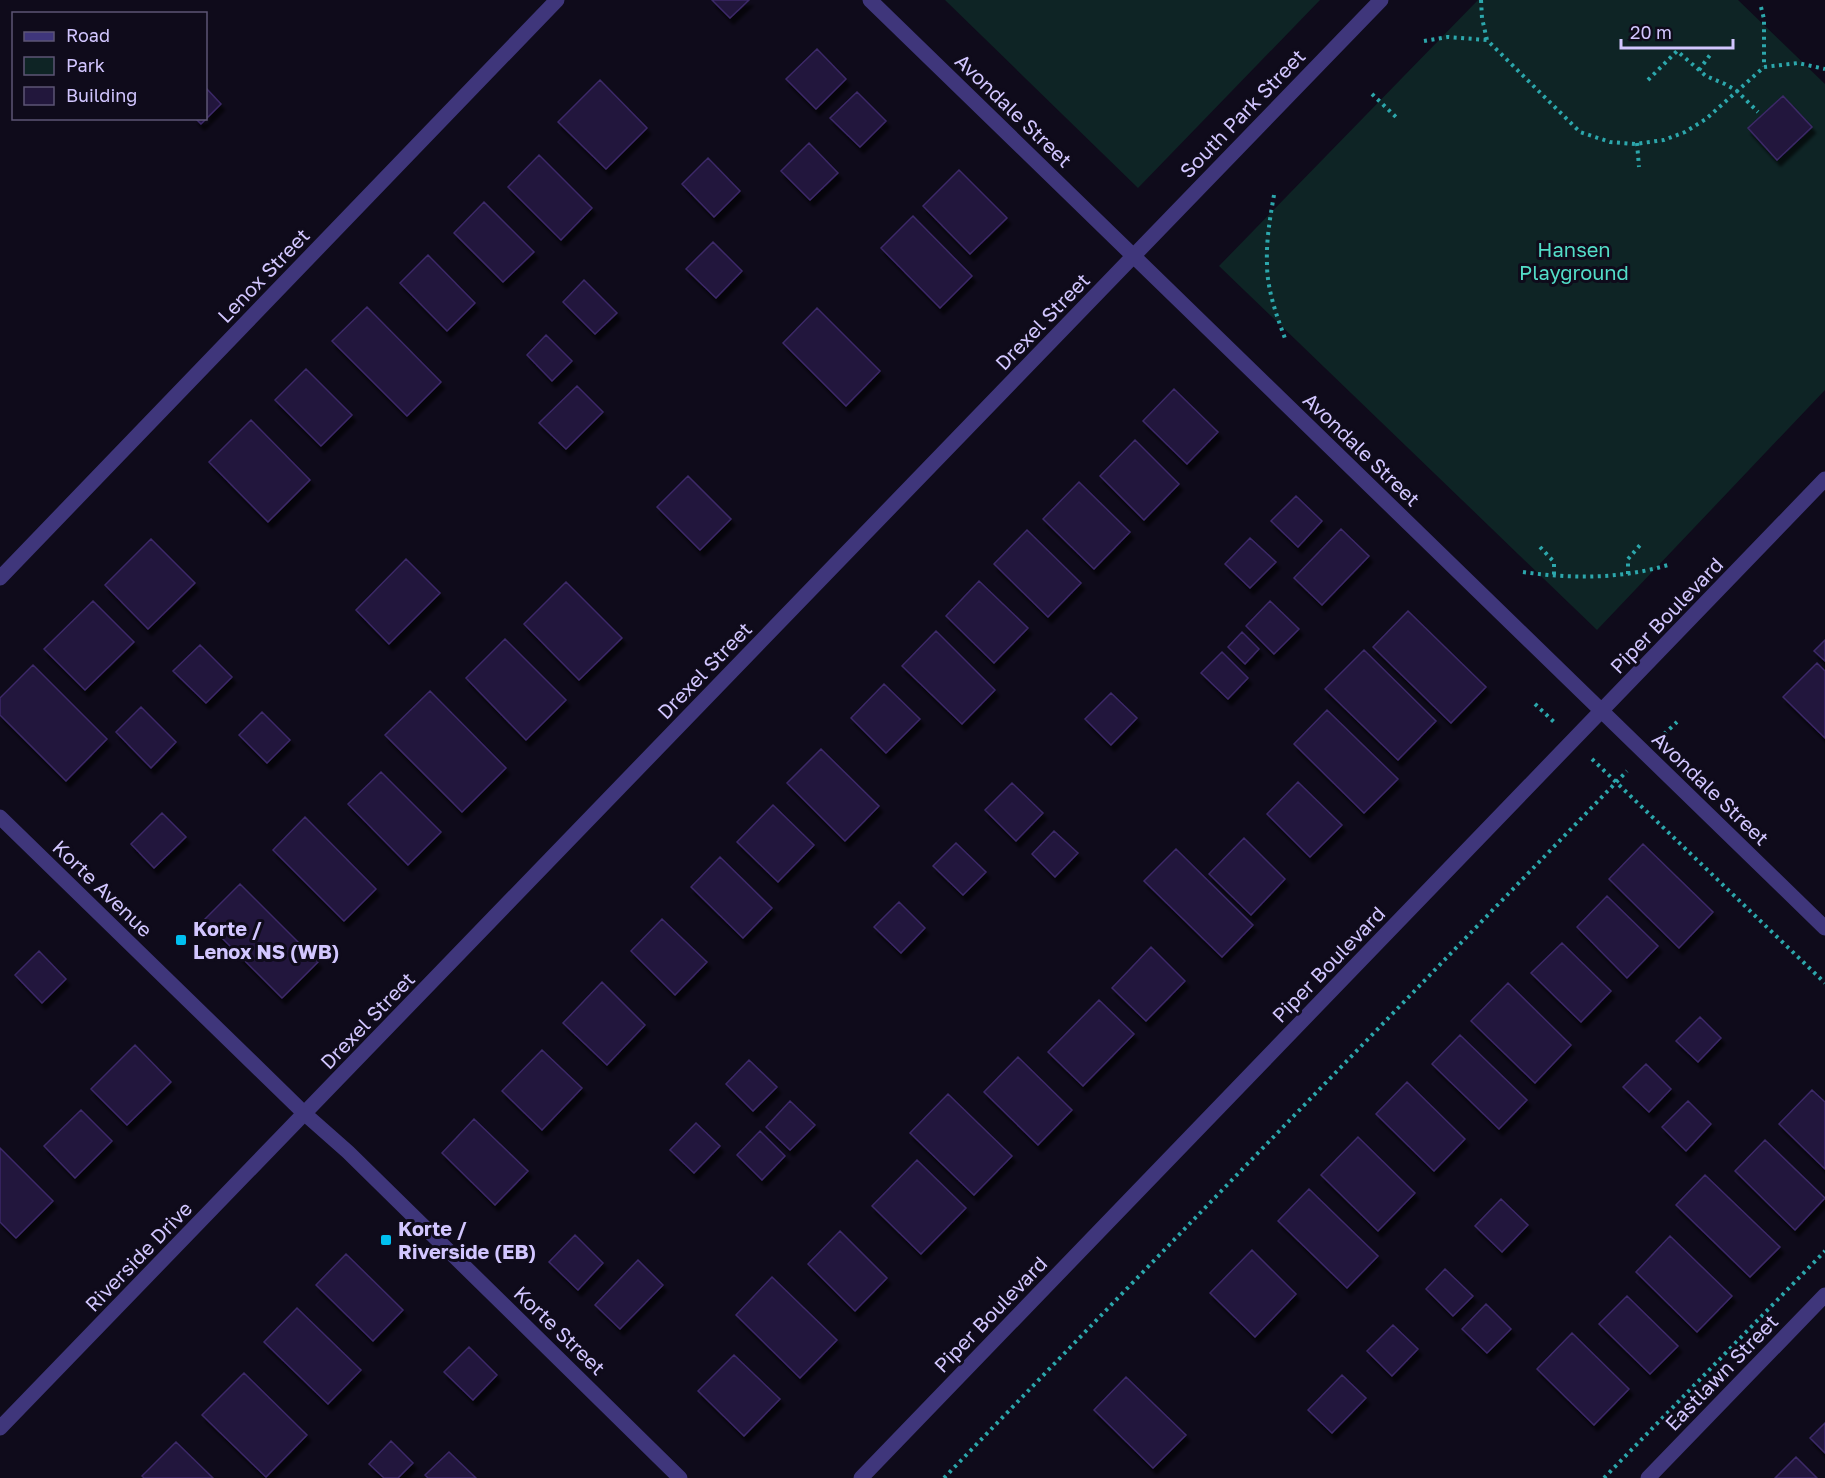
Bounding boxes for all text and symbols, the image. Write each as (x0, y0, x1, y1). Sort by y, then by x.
legend (12, 12, 207, 120)
scale bar (1621, 12, 1734, 50)
text: 20 m (1630, 21, 1672, 43)
text: Road (66, 24, 110, 46)
street label: South Park Street (1174, 44, 1310, 182)
street label: Avondale Street (951, 48, 1077, 172)
text: Park (66, 54, 105, 76)
text: Building (66, 84, 137, 106)
street label: Lenox Street (212, 223, 314, 327)
park label: Hansen Playground (1519, 237, 1629, 284)
street label: Drexel Street (990, 267, 1094, 375)
street label: Avondale Street (1299, 387, 1425, 511)
street label: Piper Boulevard (1605, 552, 1727, 678)
street label: Drexel Street (652, 616, 756, 724)
street label: Avondale Street (1648, 726, 1774, 850)
street label: Korte Avenue (48, 835, 158, 941)
street label: Piper Boulevard (1267, 901, 1389, 1027)
place label: Korte / Lenox NS (WB) (193, 916, 339, 963)
marker: Korte / Lenox NS (WB) (174, 933, 188, 947)
street label: Drexel Street (315, 966, 419, 1074)
street label: Riverside Drive (79, 1196, 197, 1316)
place label: Korte / Riverside (EB) (398, 1216, 536, 1263)
marker: Korte / Riverside (EB) (379, 1233, 393, 1247)
street label: Piper Boulevard (929, 1251, 1051, 1377)
street label: Korte Street (509, 1281, 611, 1379)
street label: Eastlawn Street (1660, 1309, 1782, 1435)

